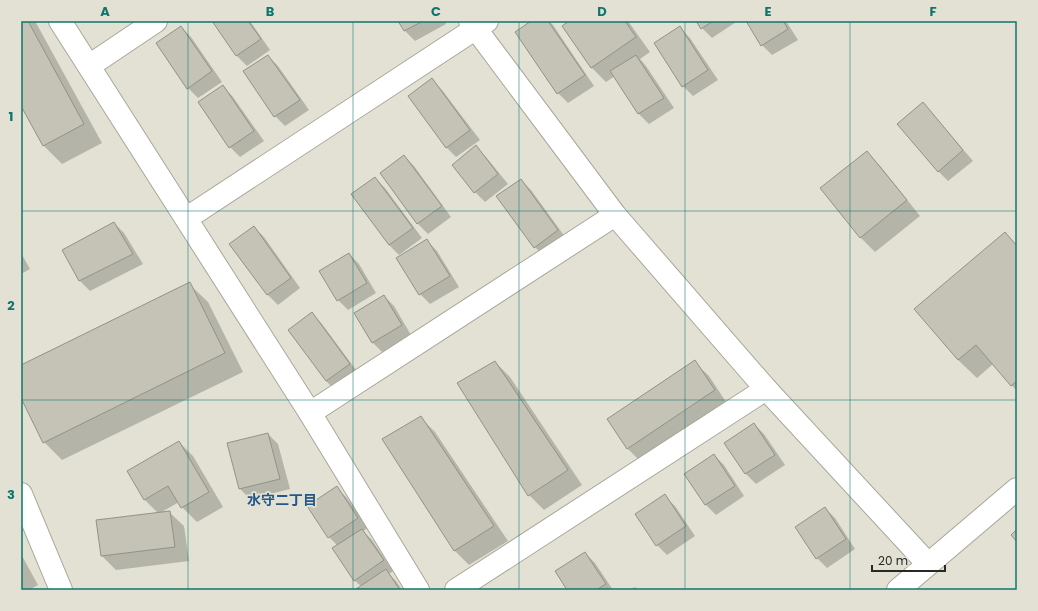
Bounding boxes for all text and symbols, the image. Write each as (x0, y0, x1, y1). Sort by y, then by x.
text: A (100, 2, 110, 21)
text: B (266, 2, 275, 21)
text: C (431, 2, 441, 21)
text: D (597, 2, 607, 21)
text: E (764, 2, 772, 21)
text: F (929, 2, 937, 21)
text: 1 (9, 107, 13, 126)
text: 2 (7, 296, 15, 315)
text: 3 (7, 485, 15, 504)
district label: 水守二丁目 (247, 490, 317, 510)
scale bar (872, 547, 945, 573)
text: 20 m (878, 552, 908, 569)

